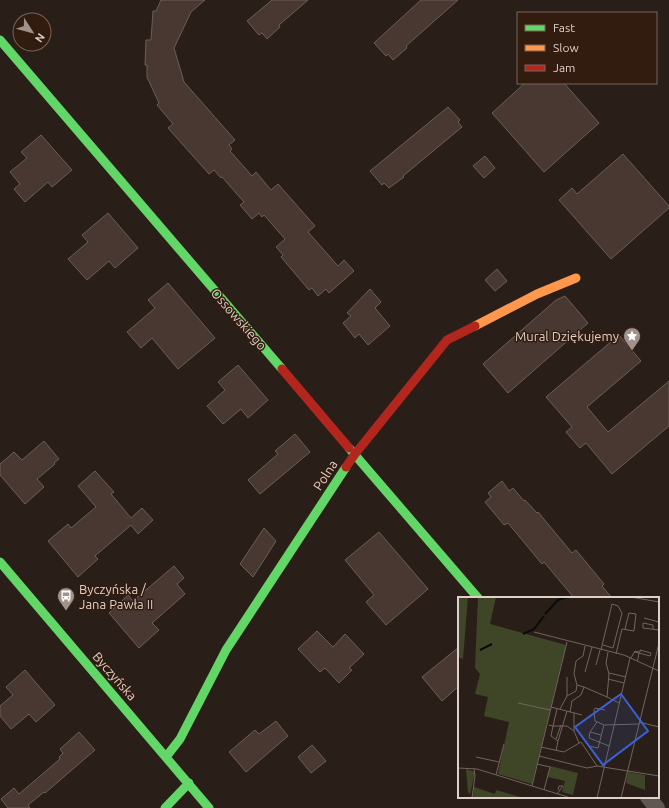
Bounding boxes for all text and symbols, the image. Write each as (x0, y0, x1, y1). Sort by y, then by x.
north arrow (12, 12, 52, 52)
legend (517, 12, 657, 84)
text: Fast (553, 21, 575, 34)
text: N (33, 31, 47, 45)
text: Slow (553, 41, 579, 54)
text: Jam (553, 61, 575, 74)
street label: Ossowskiego (209, 285, 269, 353)
place icon: Mural Dziękujemy (622, 326, 642, 351)
place label: Mural Dziękujemy (515, 329, 619, 343)
street label: Polna (310, 457, 340, 493)
place label: Byczyńska / Jana Pawła II (79, 582, 153, 611)
bus stop icon: Byczyńska / Jana Pawła II (56, 586, 76, 611)
inset map (458, 597, 659, 798)
street label: Byczyńska (90, 649, 140, 703)

